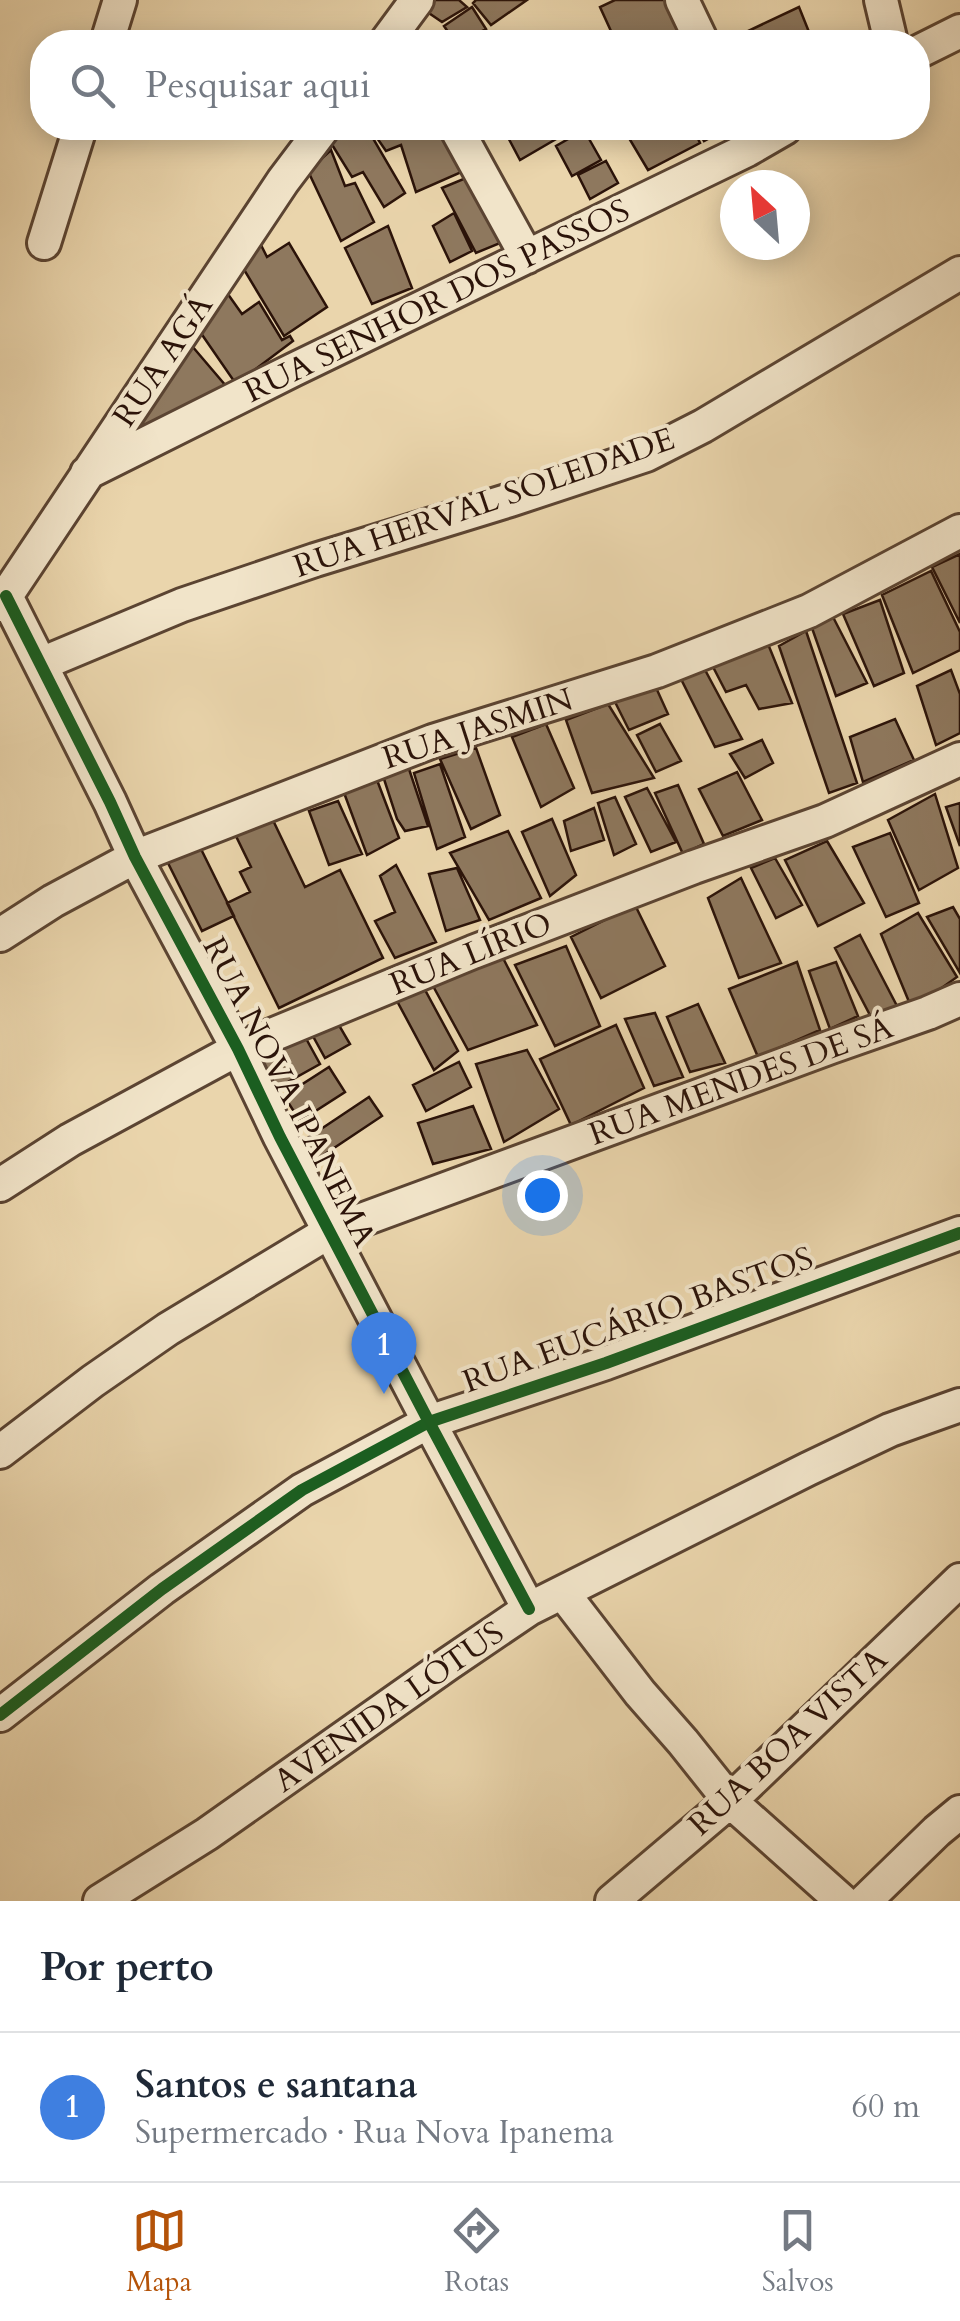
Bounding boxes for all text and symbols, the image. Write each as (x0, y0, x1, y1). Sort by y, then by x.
search box (30, 30, 930, 140)
icon: search (65, 58, 120, 113)
text: Pesquisar aqui (145, 59, 371, 111)
north arrow (720, 170, 810, 260)
street label: RUA SENHOR DOS PASSOS (237, 188, 637, 414)
street label: RUA AGÁ (103, 286, 223, 436)
street label: RUA HERVAL SOLEDADE (288, 417, 680, 589)
street label: RUA JASMIN (377, 678, 579, 780)
street label: RUA LÍRIO (384, 902, 558, 1006)
street label: RUA NOVA IPANEMA (192, 930, 386, 1255)
street label: RUA MENDES DE SÁ (583, 1005, 899, 1156)
your location (517, 1170, 568, 1221)
street label: RUA EUCÁRIO BASTOS (457, 1236, 819, 1404)
pin: 1 (352, 1312, 416, 1394)
street label: AVENIDA LÓTUS (265, 1610, 513, 1803)
street label: RUA BOA VISTA (679, 1638, 897, 1846)
text: Por perto (40, 1938, 214, 1995)
text: Santos e santana (135, 2059, 418, 2111)
text: 1 (64, 2085, 81, 2129)
text: 60 m (852, 2085, 920, 2129)
text: Supermercado · Rua Nova Ipanema (135, 2111, 614, 2155)
tab: Mapa (126, 2203, 192, 2301)
tab: Rotas (444, 2203, 509, 2301)
tab: Salvos (762, 2203, 834, 2301)

